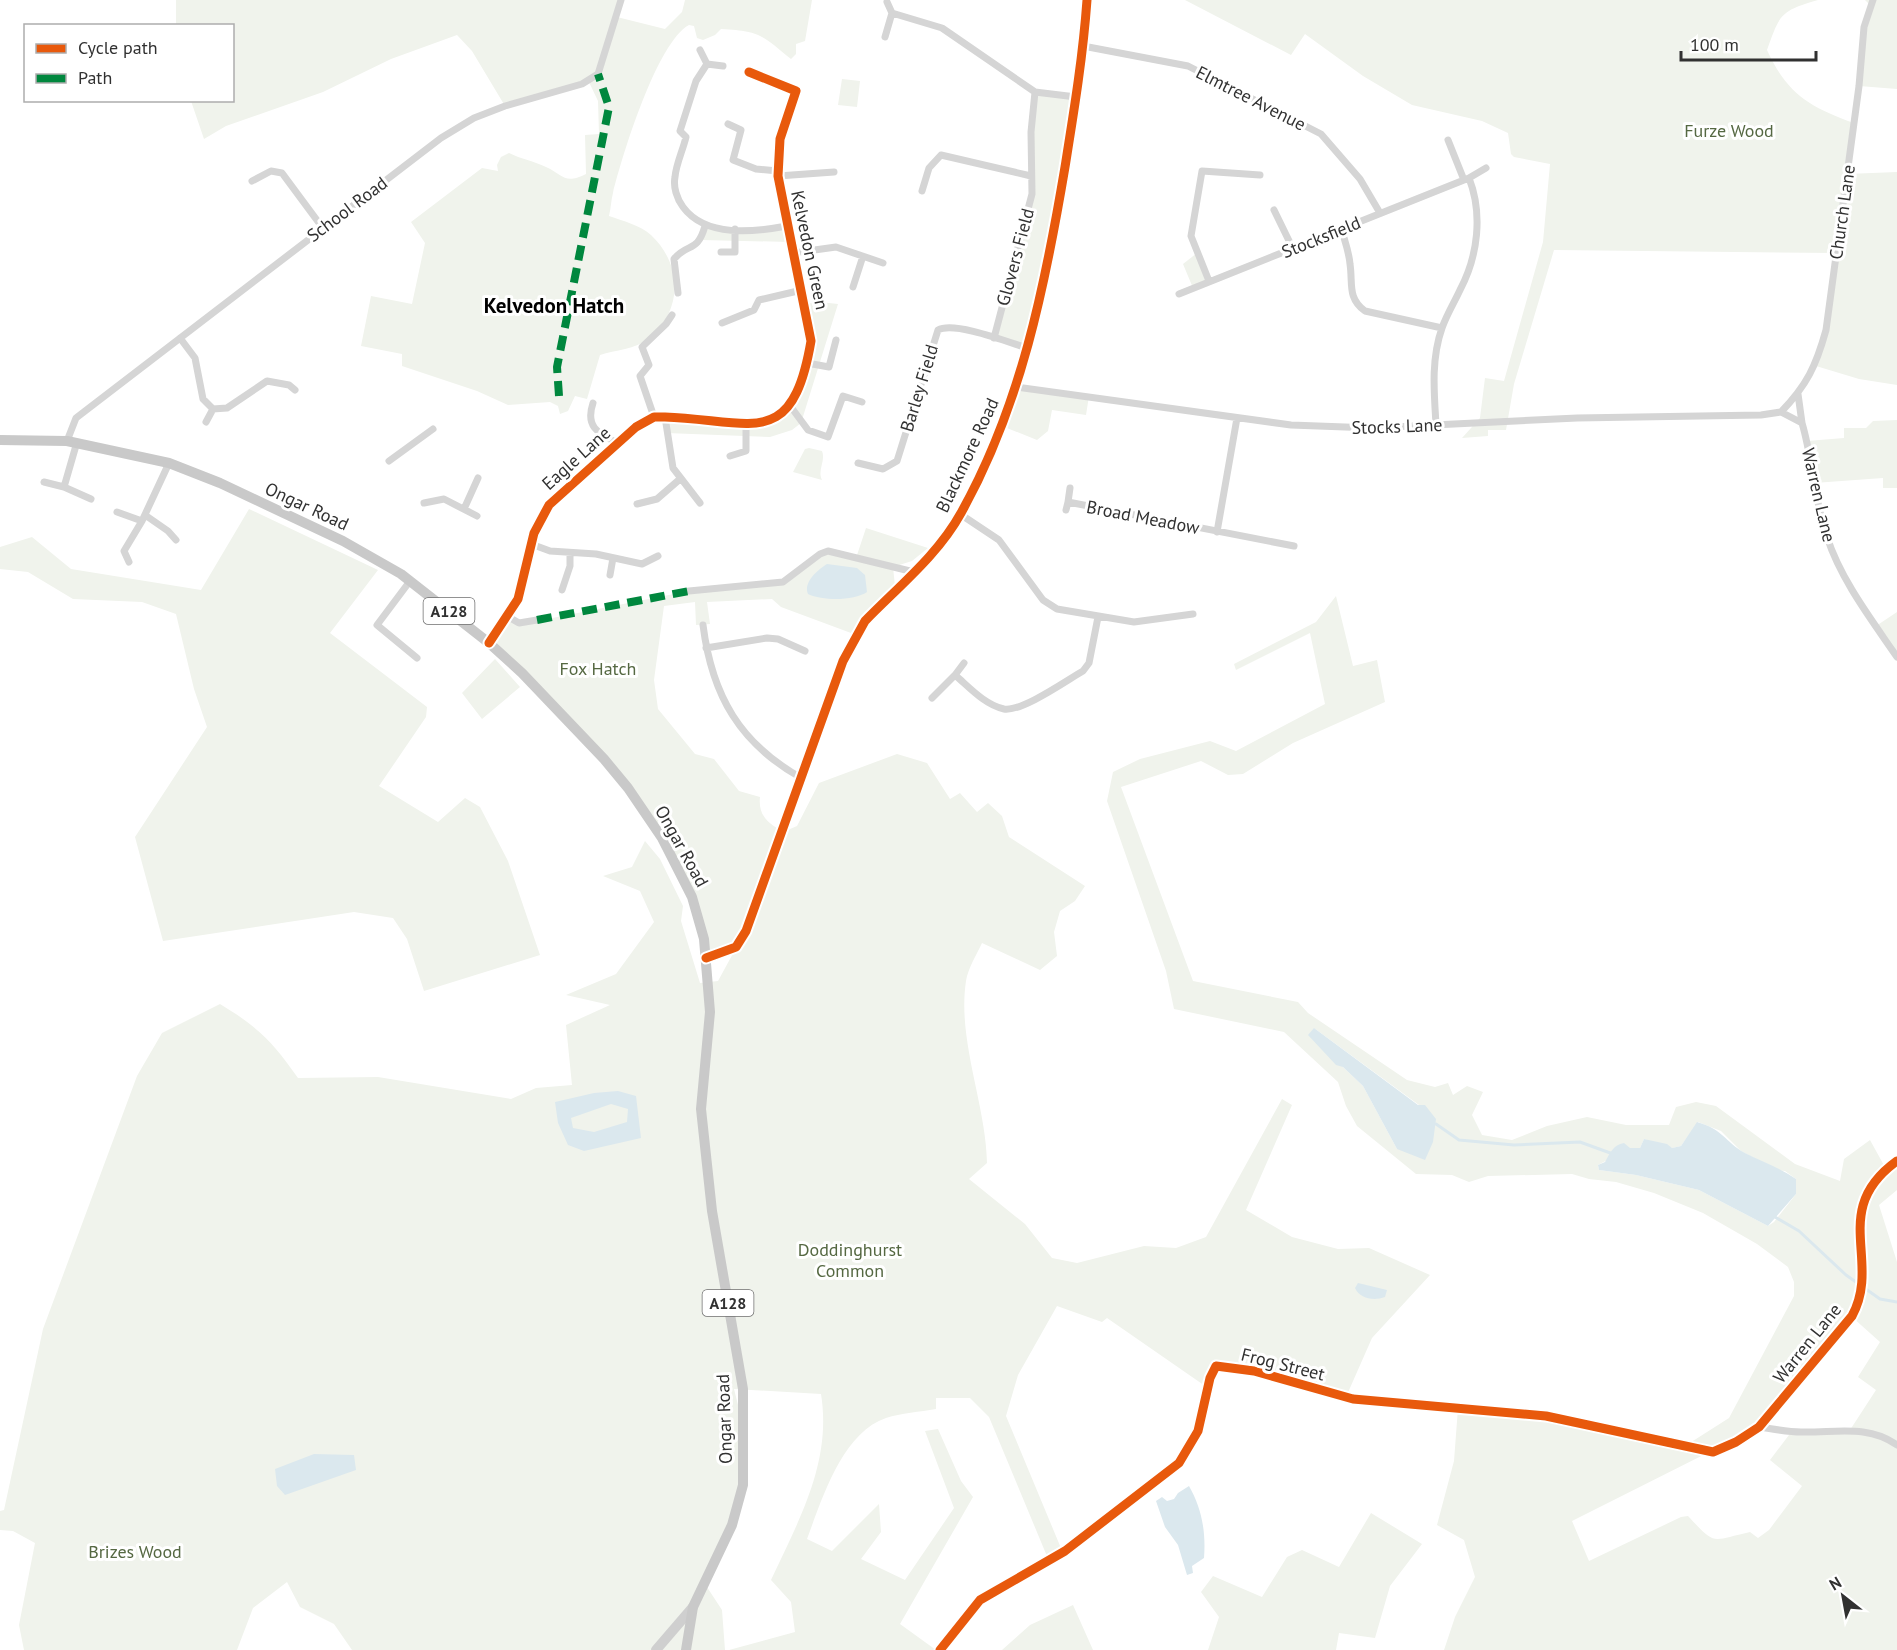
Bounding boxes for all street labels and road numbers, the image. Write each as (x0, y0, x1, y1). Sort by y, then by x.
street label: Elmtree Avenue (1192, 60, 1310, 136)
street label: Church Lane (1824, 163, 1860, 261)
street label: School Road (302, 171, 392, 247)
street label: Kelvedon Green (786, 188, 834, 312)
street label: Glovers Field (991, 206, 1039, 308)
street label: Stocksfield (1278, 211, 1364, 263)
street label: Barley Field (895, 341, 943, 435)
street label: Blackmore Road (930, 394, 1004, 516)
street label: Stocks Lane (1351, 413, 1443, 439)
street label: Eagle Lane (537, 421, 615, 495)
street label: Warren Lane (1797, 446, 1841, 544)
street label: Ongar Road (261, 477, 353, 535)
street label: Broad Meadow (1085, 495, 1202, 539)
road number: A128 (424, 598, 474, 624)
street label: Ongar Road (650, 801, 714, 891)
road number: A128 (702, 1290, 754, 1316)
street label: Warren Lane (1768, 1298, 1846, 1388)
street label: Frog Street (1239, 1342, 1327, 1386)
street label: Ongar Road (711, 1374, 737, 1464)

